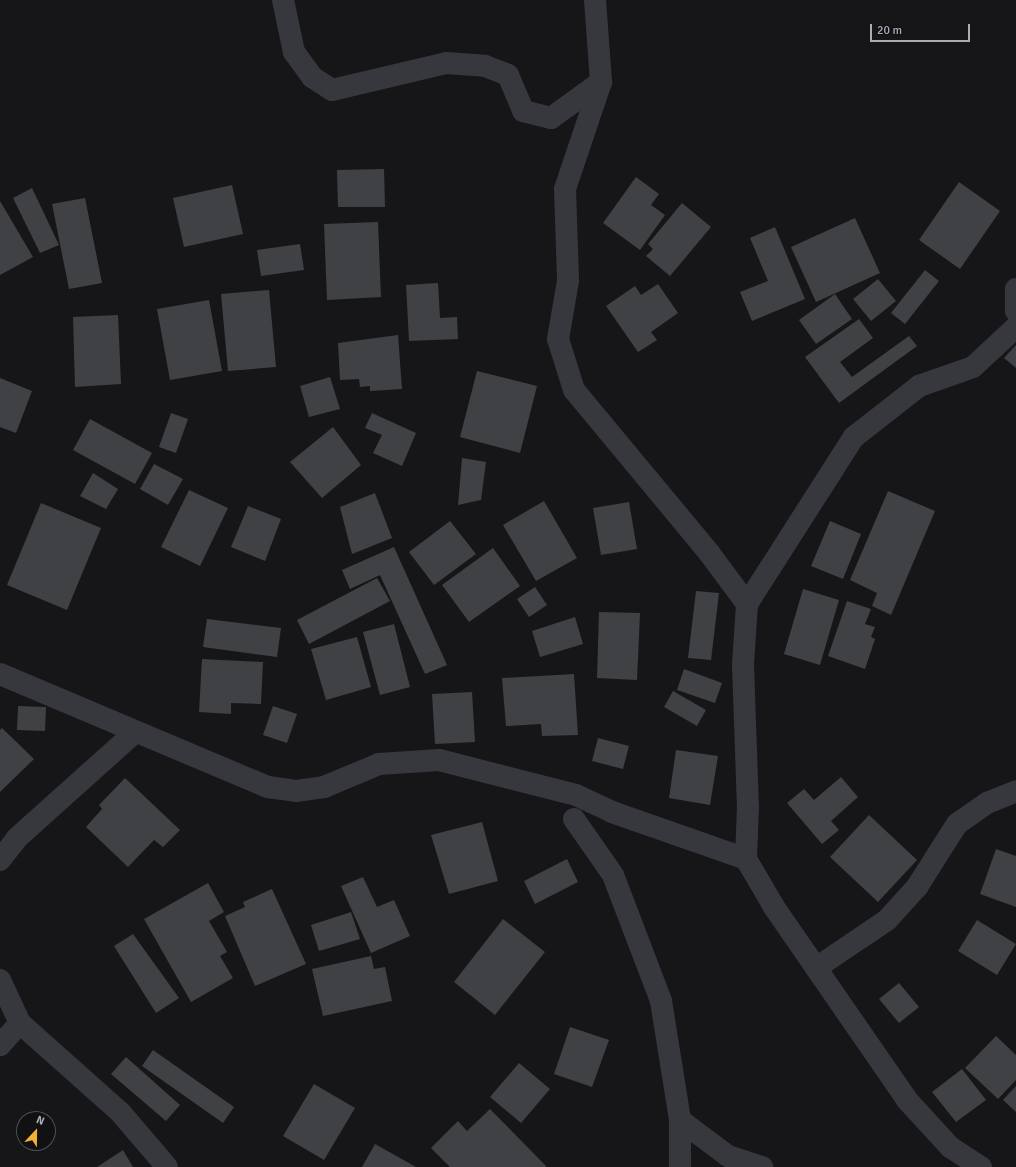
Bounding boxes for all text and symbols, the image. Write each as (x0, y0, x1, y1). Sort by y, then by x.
scale bar (872, 16, 972, 42)
text: 20 m (877, 23, 902, 38)
north arrow (16, 1111, 56, 1151)
text: N (34, 1113, 46, 1128)

